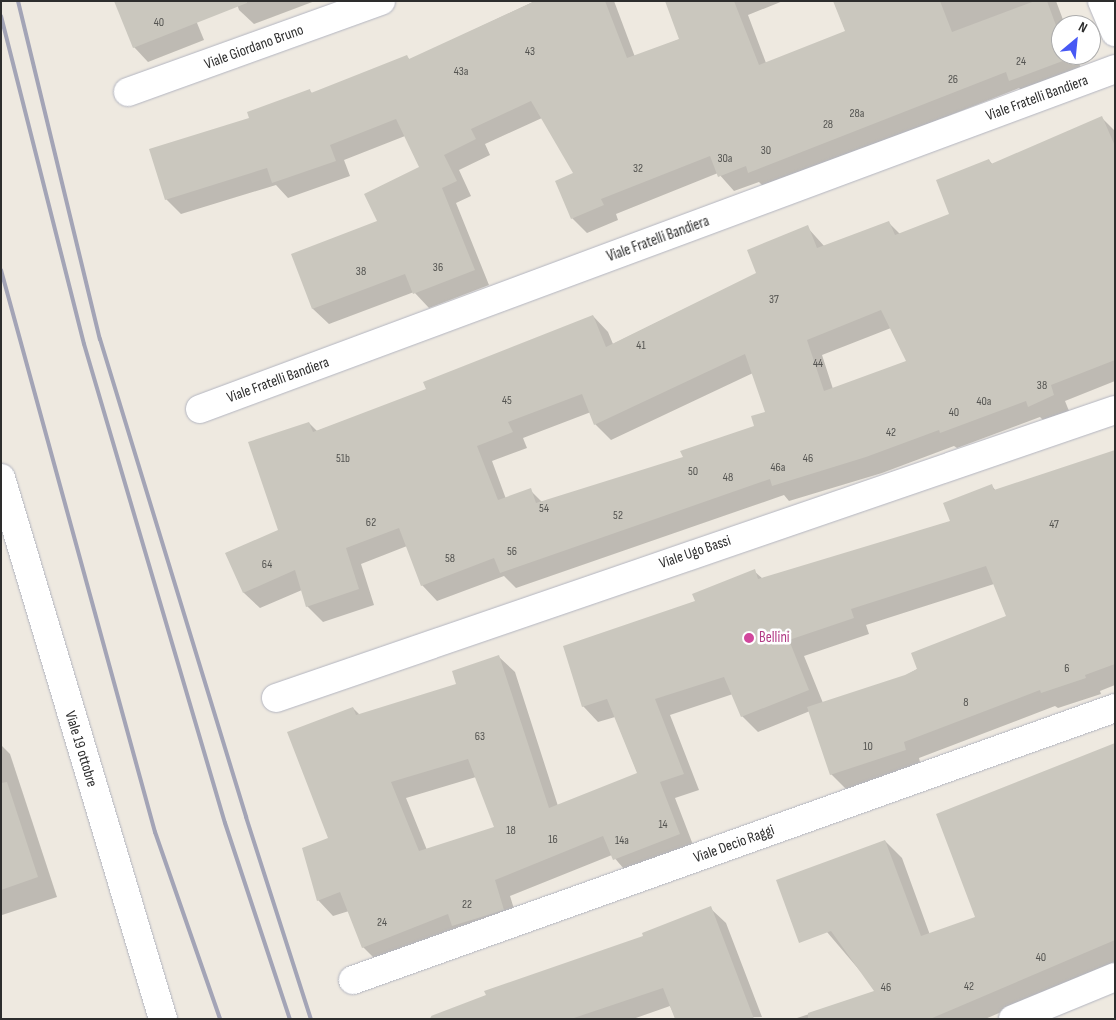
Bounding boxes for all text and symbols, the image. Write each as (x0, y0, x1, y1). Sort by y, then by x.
north arrow (1051, 15, 1101, 65)
house number: 40 (154, 16, 164, 30)
text: N (1076, 18, 1090, 36)
street label: Viale Giordano Bruno (202, 21, 306, 73)
house number: 43 (525, 45, 535, 59)
house number: 24 (1016, 55, 1026, 69)
house number: 43a (454, 65, 468, 79)
street label: Viale Fratelli Bandiera (983, 71, 1091, 125)
house number: 26 (948, 73, 958, 87)
house number: 28a (850, 107, 864, 121)
house number: 28 (823, 118, 833, 132)
house number: 30 (761, 144, 771, 158)
house number: 30a (718, 152, 732, 166)
house number: 32 (633, 162, 643, 176)
street label: Viale Fratelli Bandiera (604, 212, 712, 266)
house number: 36 (433, 261, 443, 275)
house number: 38 (356, 265, 366, 279)
house number: 37 (769, 293, 779, 307)
house number: 41 (636, 339, 646, 353)
street label: Viale Fratelli Bandiera (224, 353, 332, 407)
house number: 44 (813, 357, 823, 371)
house number: 38 (1037, 379, 1047, 393)
house number: 45 (502, 394, 512, 408)
house number: 40a (977, 395, 991, 409)
house number: 40 (949, 406, 959, 420)
house number: 42 (886, 426, 896, 440)
house number: 51b (336, 452, 350, 466)
house number: 46 (803, 452, 813, 466)
house number: 46a (771, 461, 785, 475)
house number: 50 (688, 465, 698, 479)
house number: 48 (723, 471, 733, 485)
house number: 54 (539, 502, 549, 516)
house number: 52 (613, 509, 623, 523)
house number: 62 (366, 516, 376, 530)
house number: 47 (1049, 518, 1059, 532)
street label: Viale Ugo Bassi (657, 531, 733, 573)
house number: 56 (507, 545, 517, 559)
house number: 58 (445, 552, 455, 566)
house number: 64 (262, 558, 272, 572)
place label: Bellini (759, 629, 790, 647)
marker: Bellini (743, 632, 755, 644)
house number: 6 (1064, 662, 1070, 676)
house number: 8 (963, 696, 969, 710)
street label: Viale 19 ottobre (61, 709, 101, 789)
house number: 63 (475, 730, 485, 744)
house number: 10 (863, 740, 873, 754)
house number: 14 (658, 818, 668, 832)
street label: Viale Decio Raggi (691, 821, 777, 867)
house number: 18 (506, 824, 516, 838)
house number: 16 (548, 833, 558, 847)
house number: 14a (615, 834, 629, 848)
house number: 22 (462, 898, 472, 912)
house number: 24 (377, 916, 387, 930)
house number: 40 (1036, 951, 1046, 965)
house number: 42 (964, 980, 974, 994)
house number: 46 (881, 981, 891, 995)

